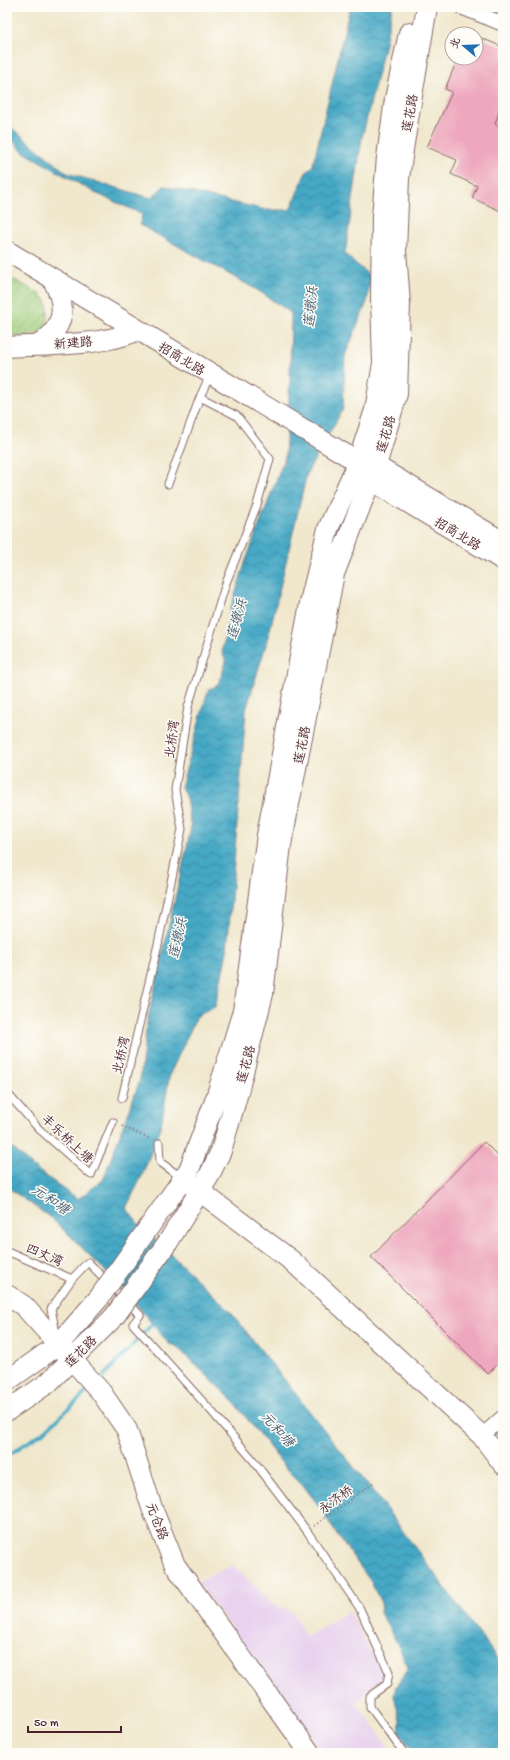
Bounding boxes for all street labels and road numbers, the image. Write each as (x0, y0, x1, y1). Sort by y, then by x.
street label: 莲花路 (400, 93, 422, 134)
street label: 新建路 (53, 334, 93, 354)
street label: 招商北路 (155, 339, 208, 380)
street label: 莲花路 (374, 414, 400, 456)
street label: 招商北路 (431, 514, 484, 555)
street label: 北桥湾 (162, 719, 184, 760)
street label: 莲花路 (291, 725, 315, 766)
street label: 北桥湾 (110, 1035, 134, 1076)
street label: 莲花路 (234, 1044, 260, 1085)
street label: 丰乐桥上塘 (37, 1111, 96, 1167)
street label: 四丈湾 (23, 1241, 65, 1271)
street label: 莲花路 (62, 1333, 101, 1372)
street label: 永济桥 (316, 1483, 357, 1519)
street label: 元仓路 (142, 1501, 171, 1543)

